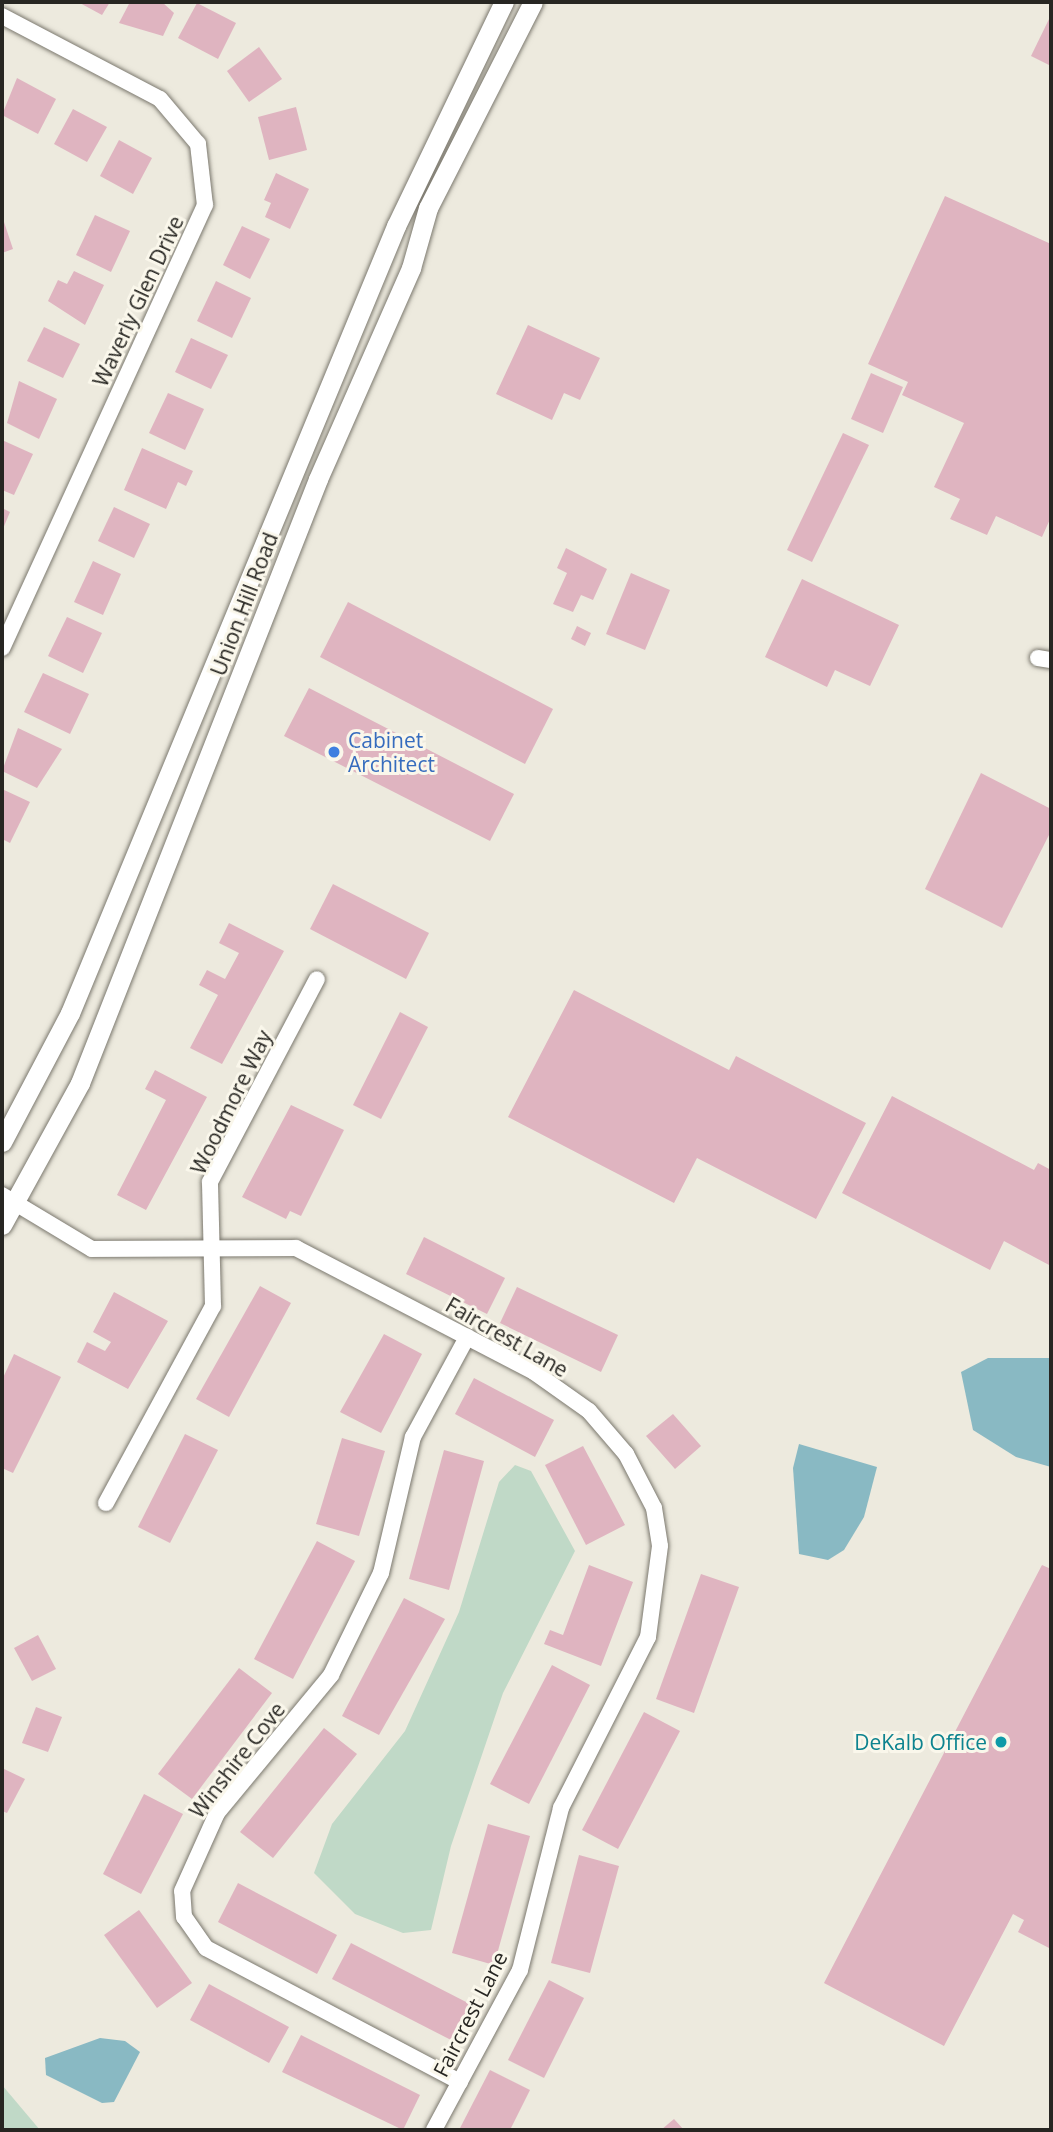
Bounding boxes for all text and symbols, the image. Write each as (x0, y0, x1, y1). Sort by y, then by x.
street label: Waverly Glen Drive (87, 212, 189, 390)
street label: Union Hill Road (205, 529, 283, 679)
place label: Cabinet Architect (348, 727, 435, 777)
marker: Cabinet Architect (326, 744, 342, 760)
street label: Woodmore Way (185, 1026, 277, 1178)
street label: Faircrest Lane (441, 1292, 573, 1382)
street label: Winshire Cove (184, 1697, 290, 1823)
place label: DeKalb Office (854, 1729, 987, 1755)
marker: DeKalb Office (993, 1734, 1009, 1750)
street label: Faircrest Lane (428, 1947, 512, 2081)

